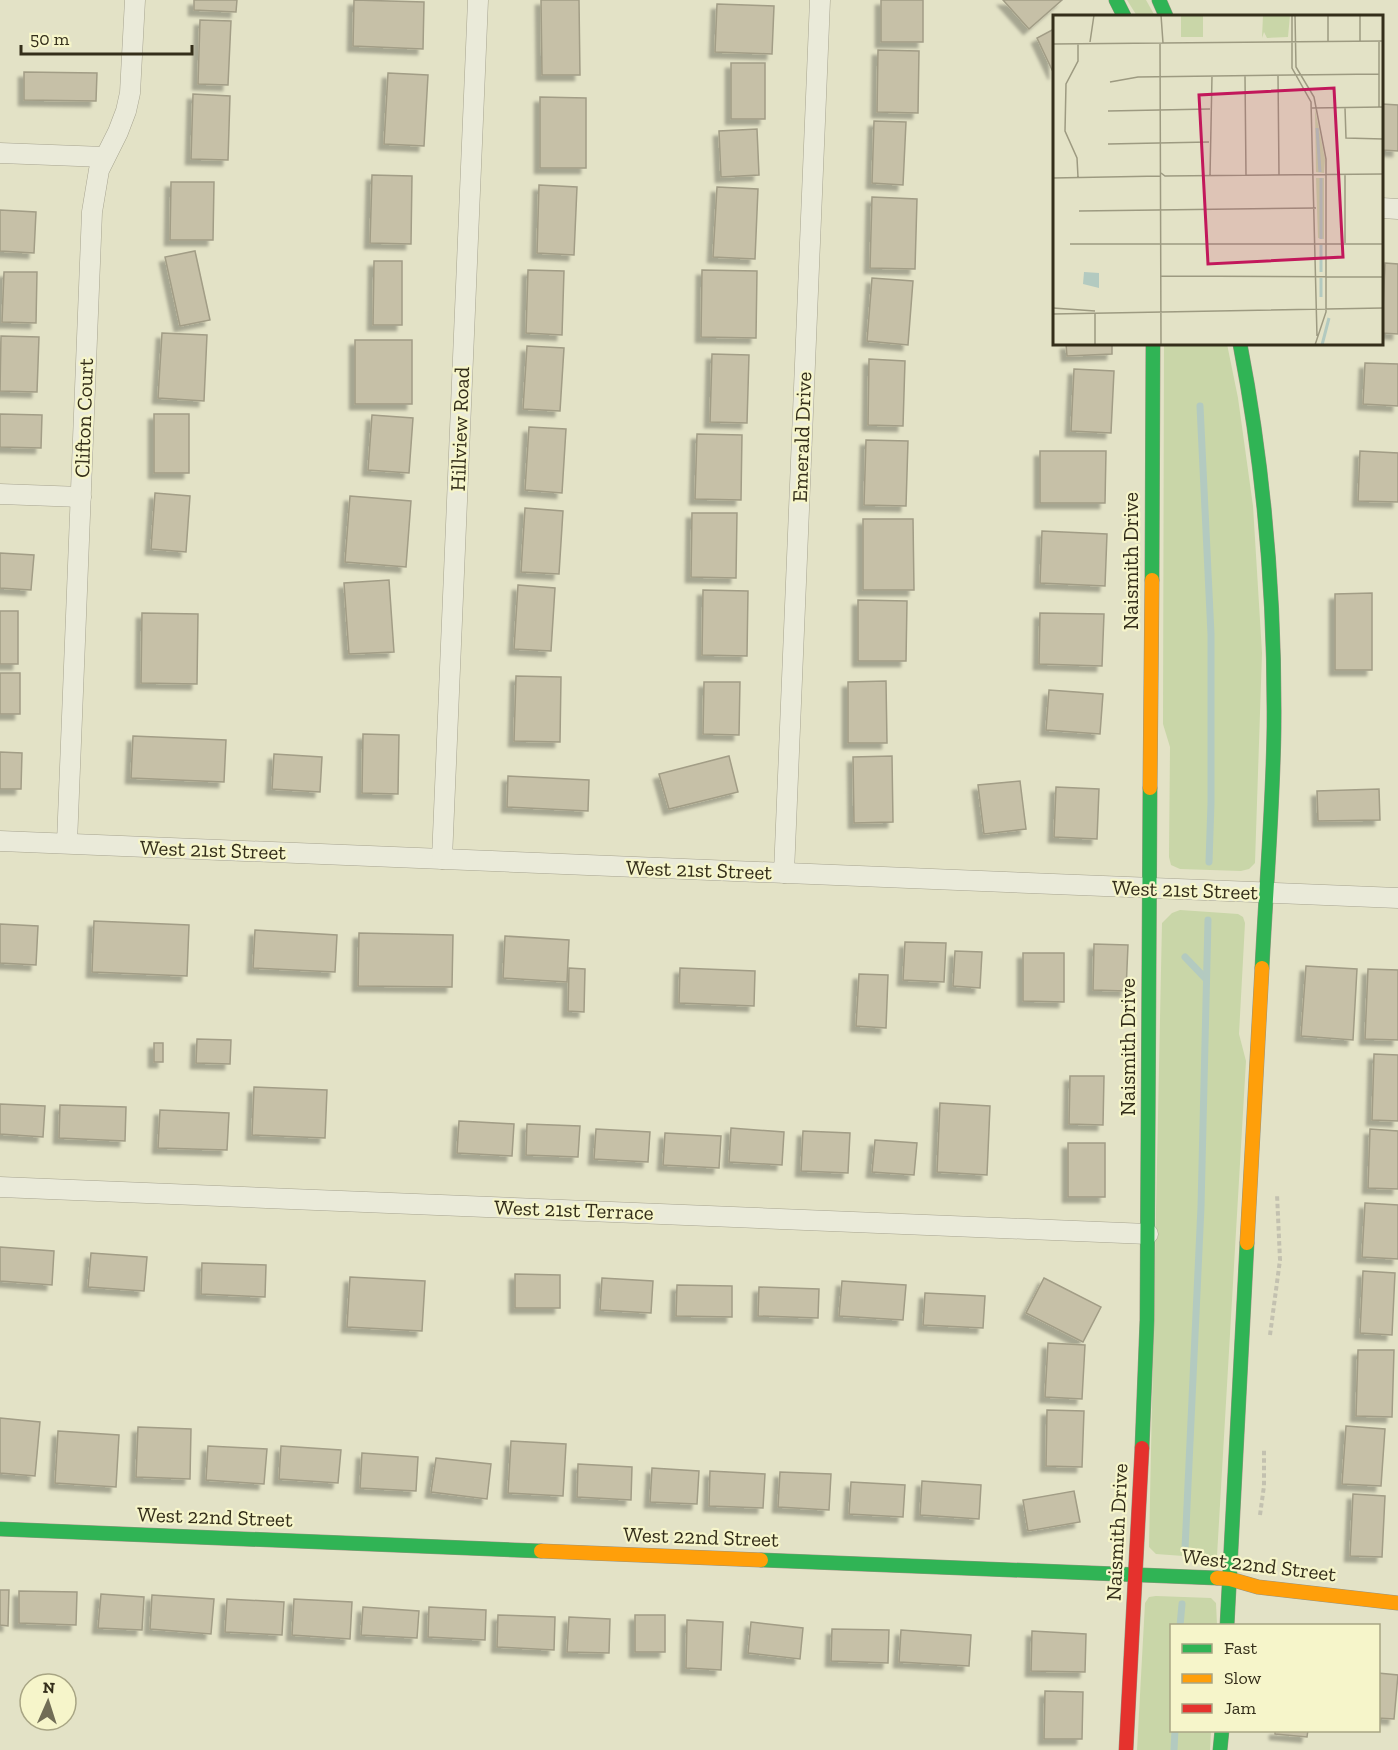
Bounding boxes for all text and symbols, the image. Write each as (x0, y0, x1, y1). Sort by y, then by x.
inset map (1053, 15, 1383, 345)
scale bar (21, 18, 192, 56)
text: 50 m (30, 28, 70, 50)
street label: Clifton Court (69, 357, 98, 478)
street label: Hillview Road (445, 366, 474, 492)
street label: Emerald Drive (787, 371, 816, 503)
street label: Naismith Drive (1118, 492, 1143, 630)
street label: West 21st Street (139, 834, 287, 865)
street label: West 21st Street (625, 854, 773, 885)
street label: West 21st Street (1111, 874, 1259, 905)
street label: Naismith Drive (1115, 978, 1140, 1116)
street label: West 21st Terrace (494, 1194, 654, 1225)
street label: Naismith Drive (1100, 1462, 1133, 1601)
street label: West 22nd Street (137, 1501, 293, 1532)
street label: West 22nd Street (623, 1521, 779, 1552)
street label: West 22nd Street (1180, 1543, 1338, 1586)
legend (1170, 1624, 1380, 1732)
text: Fast (1224, 1637, 1257, 1659)
text: Slow (1224, 1667, 1261, 1689)
north arrow (18, 1672, 78, 1732)
text: N (42, 1678, 55, 1697)
text: Jam (1224, 1697, 1256, 1719)

